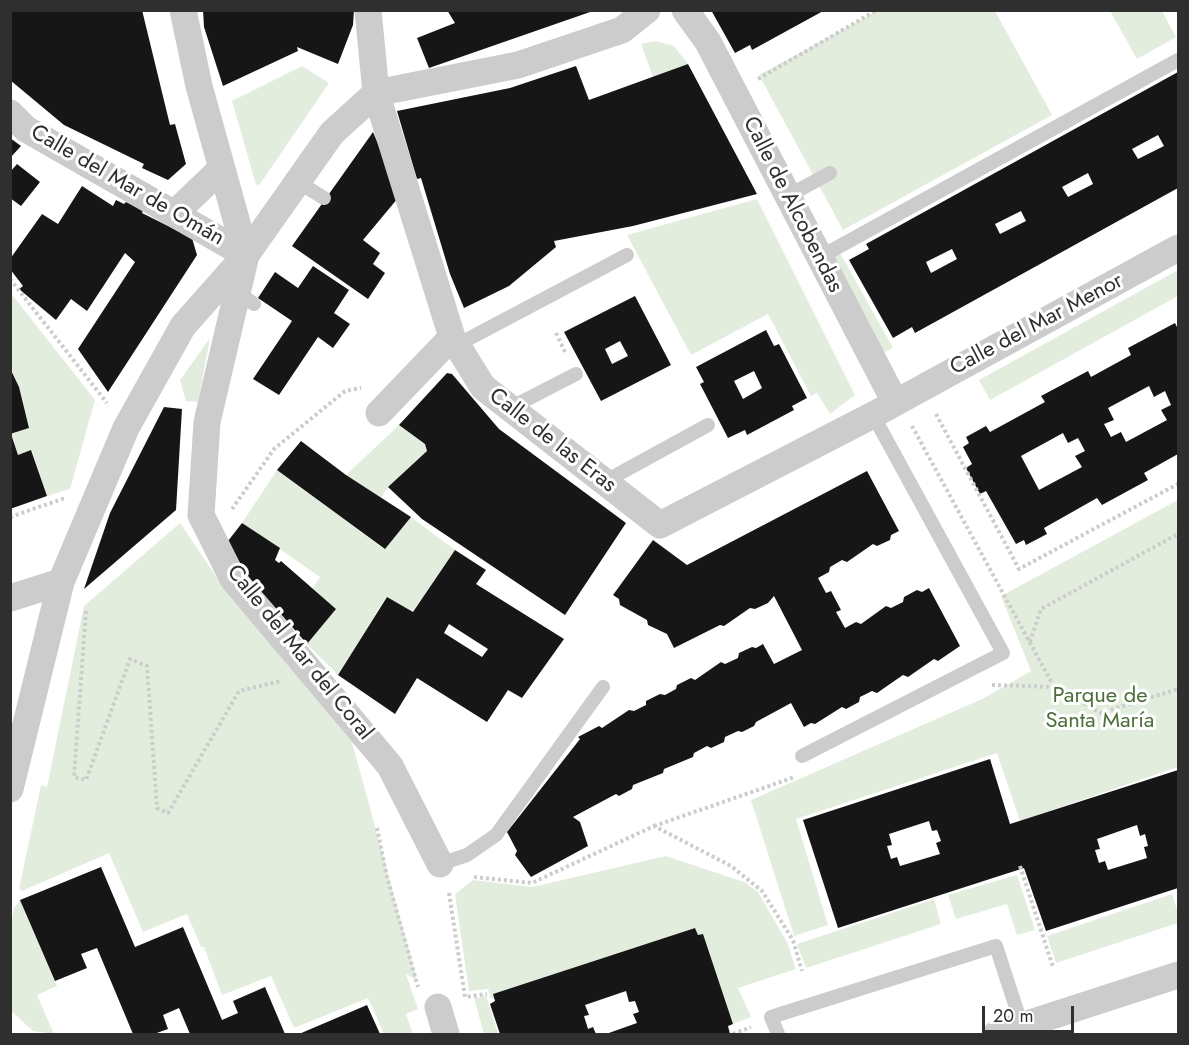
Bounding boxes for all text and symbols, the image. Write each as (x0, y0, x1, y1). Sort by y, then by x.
street label: Calle de Alcobendas (736, 113, 848, 297)
street label: Calle del Mar de Omán (26, 120, 228, 252)
street label: Calle del Mar Menor (946, 268, 1128, 382)
street label: Calle de las Eras (483, 383, 621, 499)
street label: Calle del Mar del Coral (220, 560, 378, 746)
park label: Parque de Santa María (1046, 684, 1154, 736)
scale bar (985, 994, 1076, 1032)
text: 20 m (993, 1003, 1033, 1029)

